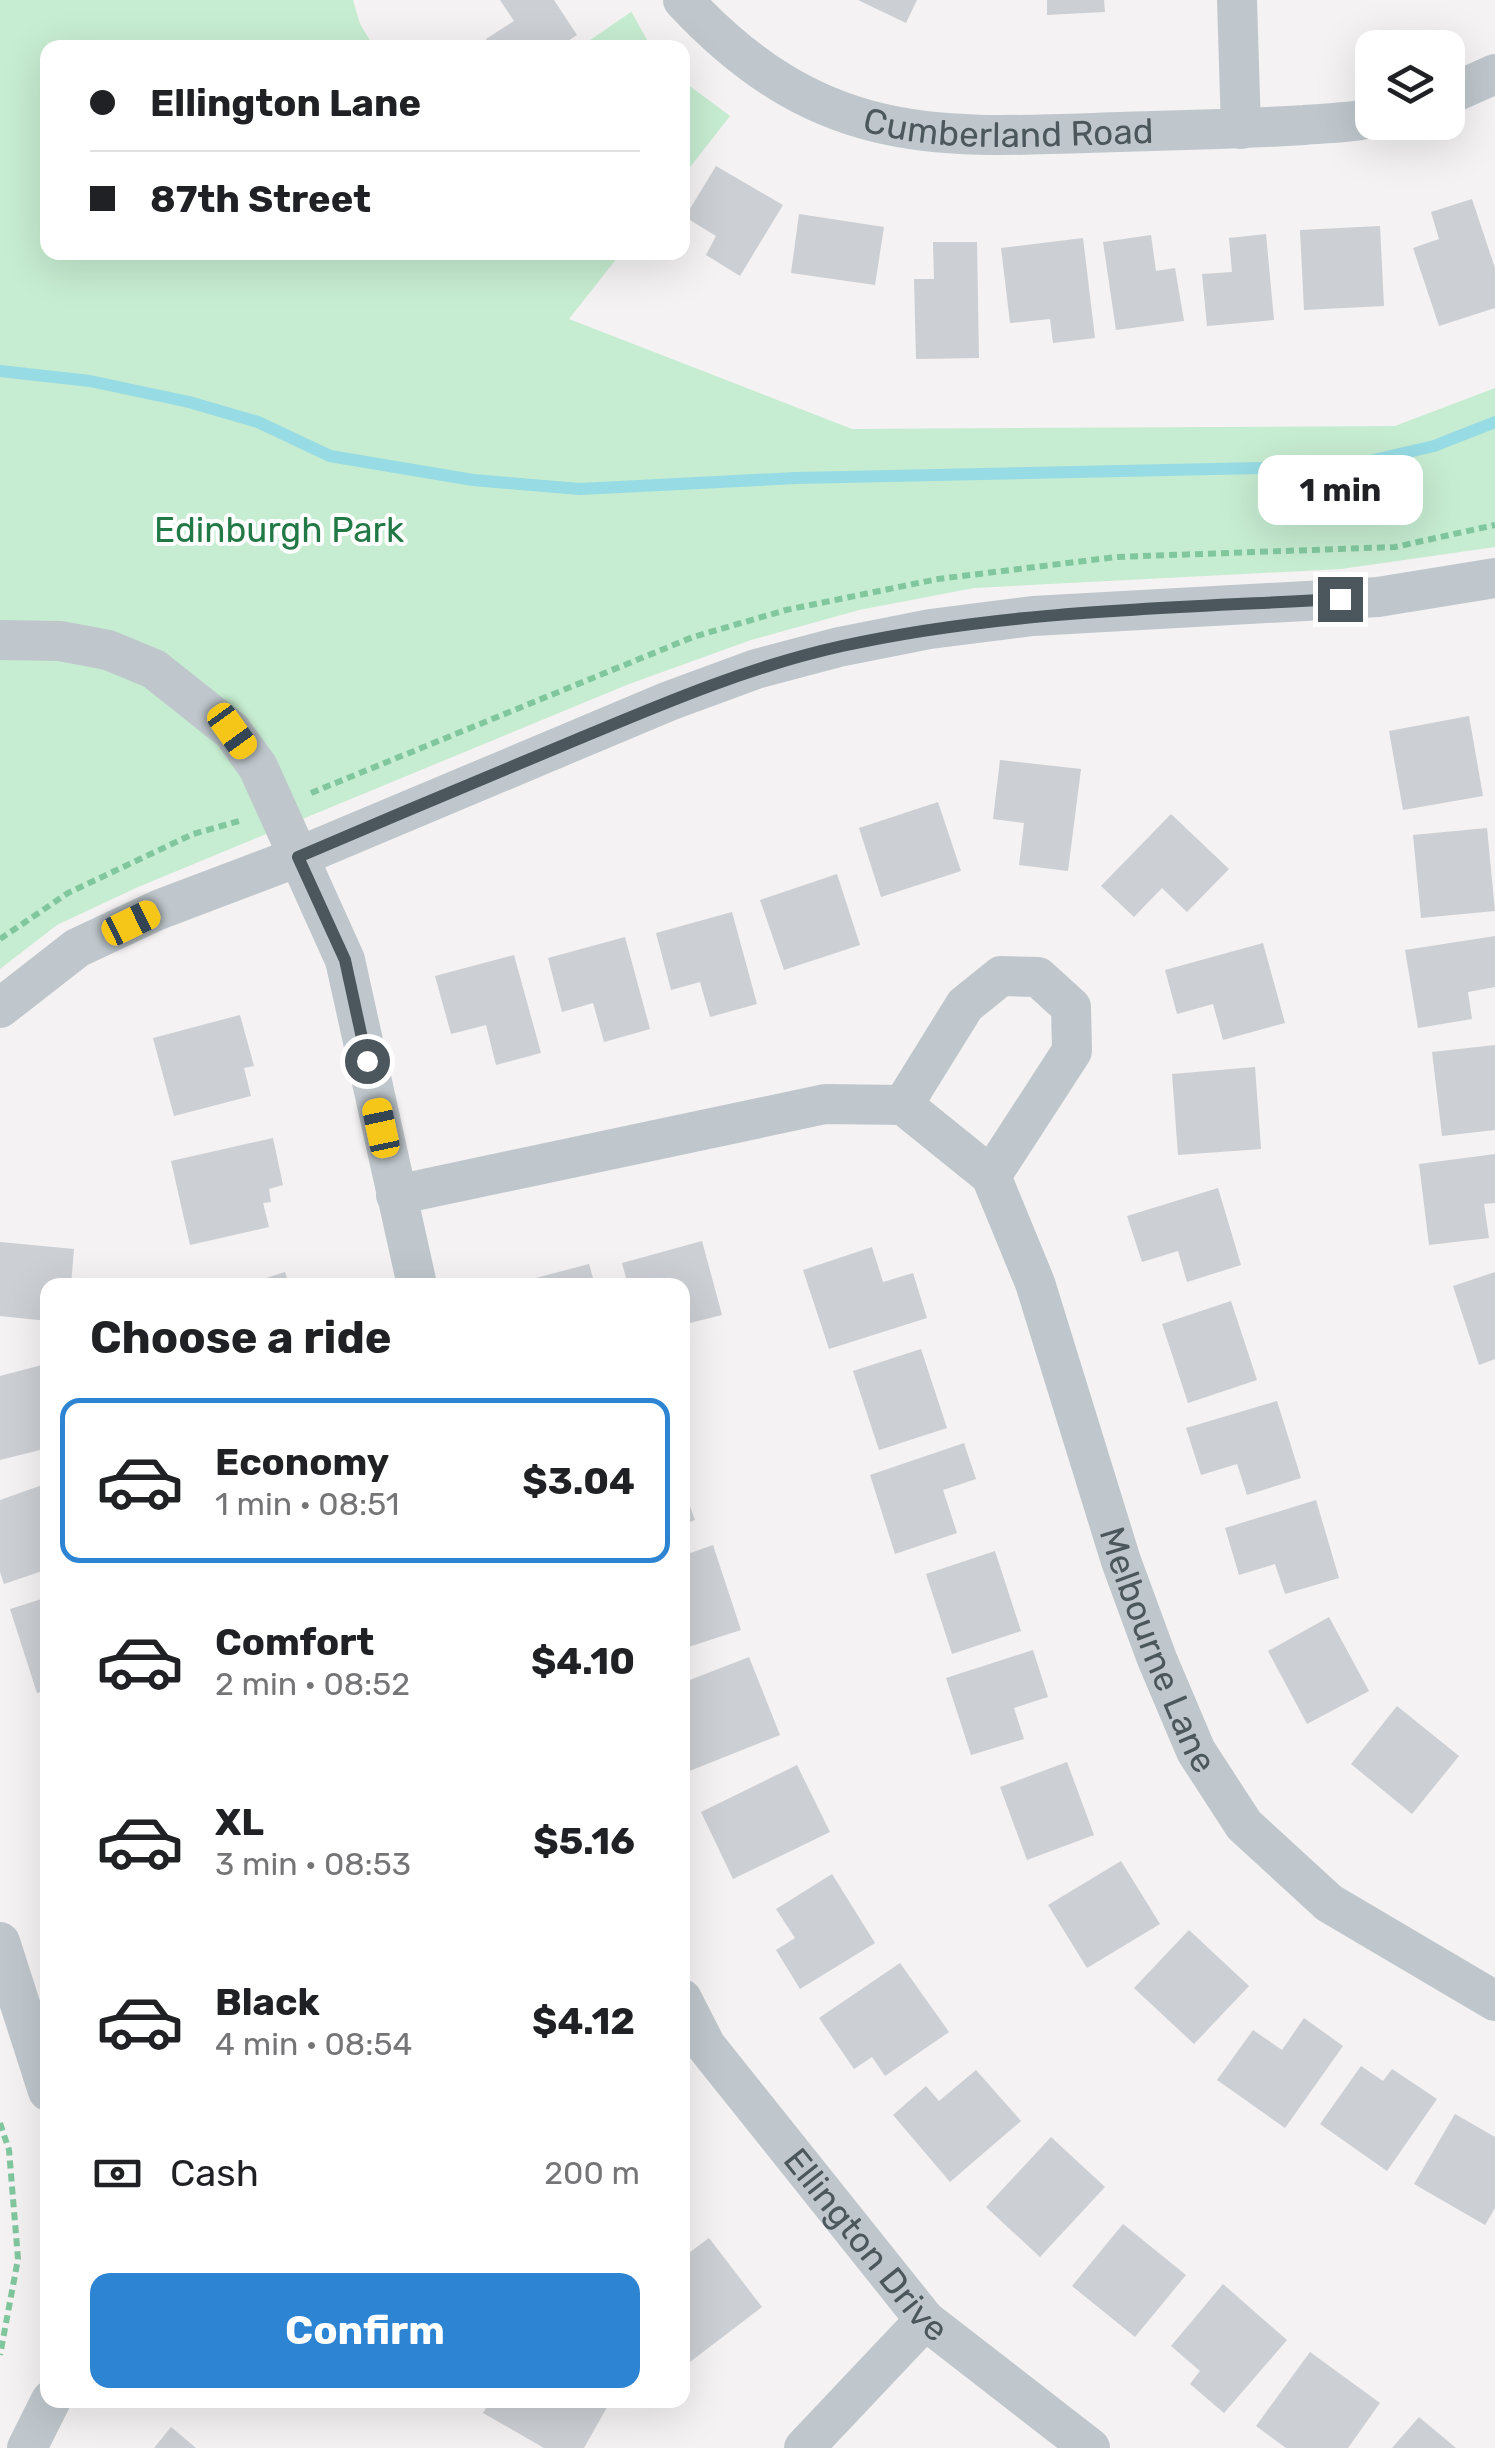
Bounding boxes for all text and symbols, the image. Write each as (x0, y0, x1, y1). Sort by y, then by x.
map controls (1355, 30, 1465, 140)
button: layers (1355, 30, 1465, 140)
text: Ellington Lane (150, 80, 421, 126)
street label: Cumberland Road (859, 99, 1154, 156)
text: 87th Street (150, 176, 371, 222)
callout: 1 min (1258, 454, 1422, 524)
text: 1 min (1300, 471, 1381, 509)
park label: Edinburgh Park (154, 509, 404, 551)
route end (1318, 577, 1363, 622)
car (202, 698, 262, 764)
car (97, 896, 165, 950)
route start (345, 1039, 390, 1084)
car (360, 1096, 402, 1160)
text: Choose a ride (90, 1311, 392, 1364)
icon: car (95, 1436, 185, 1526)
text: Economy (215, 1439, 389, 1485)
text: $3.04 (522, 1458, 635, 1504)
text: 1 min · 08:51 (215, 1485, 399, 1523)
street label: Melbourne Lane (1091, 1522, 1225, 1781)
icon: car (95, 1616, 185, 1706)
text: Comfort (215, 1619, 374, 1665)
text: $4.10 (531, 1638, 635, 1684)
text: 2 min · 08:52 (215, 1665, 410, 1703)
icon: car (95, 1796, 185, 1886)
text: XL (215, 1799, 264, 1845)
text: $5.16 (533, 1818, 635, 1864)
text: 3 min · 08:53 (215, 1845, 411, 1883)
icon: car (95, 1976, 185, 2066)
text: Black (215, 1979, 320, 2025)
text: $4.12 (532, 1998, 635, 2044)
text: 4 min · 08:54 (215, 2025, 412, 2063)
street label: Ellington Drive (775, 2140, 956, 2351)
icon: cash (90, 2146, 145, 2201)
text: Cash (170, 2150, 259, 2196)
text: 200 m (544, 2154, 640, 2192)
button: Confirm (90, 2273, 640, 2388)

